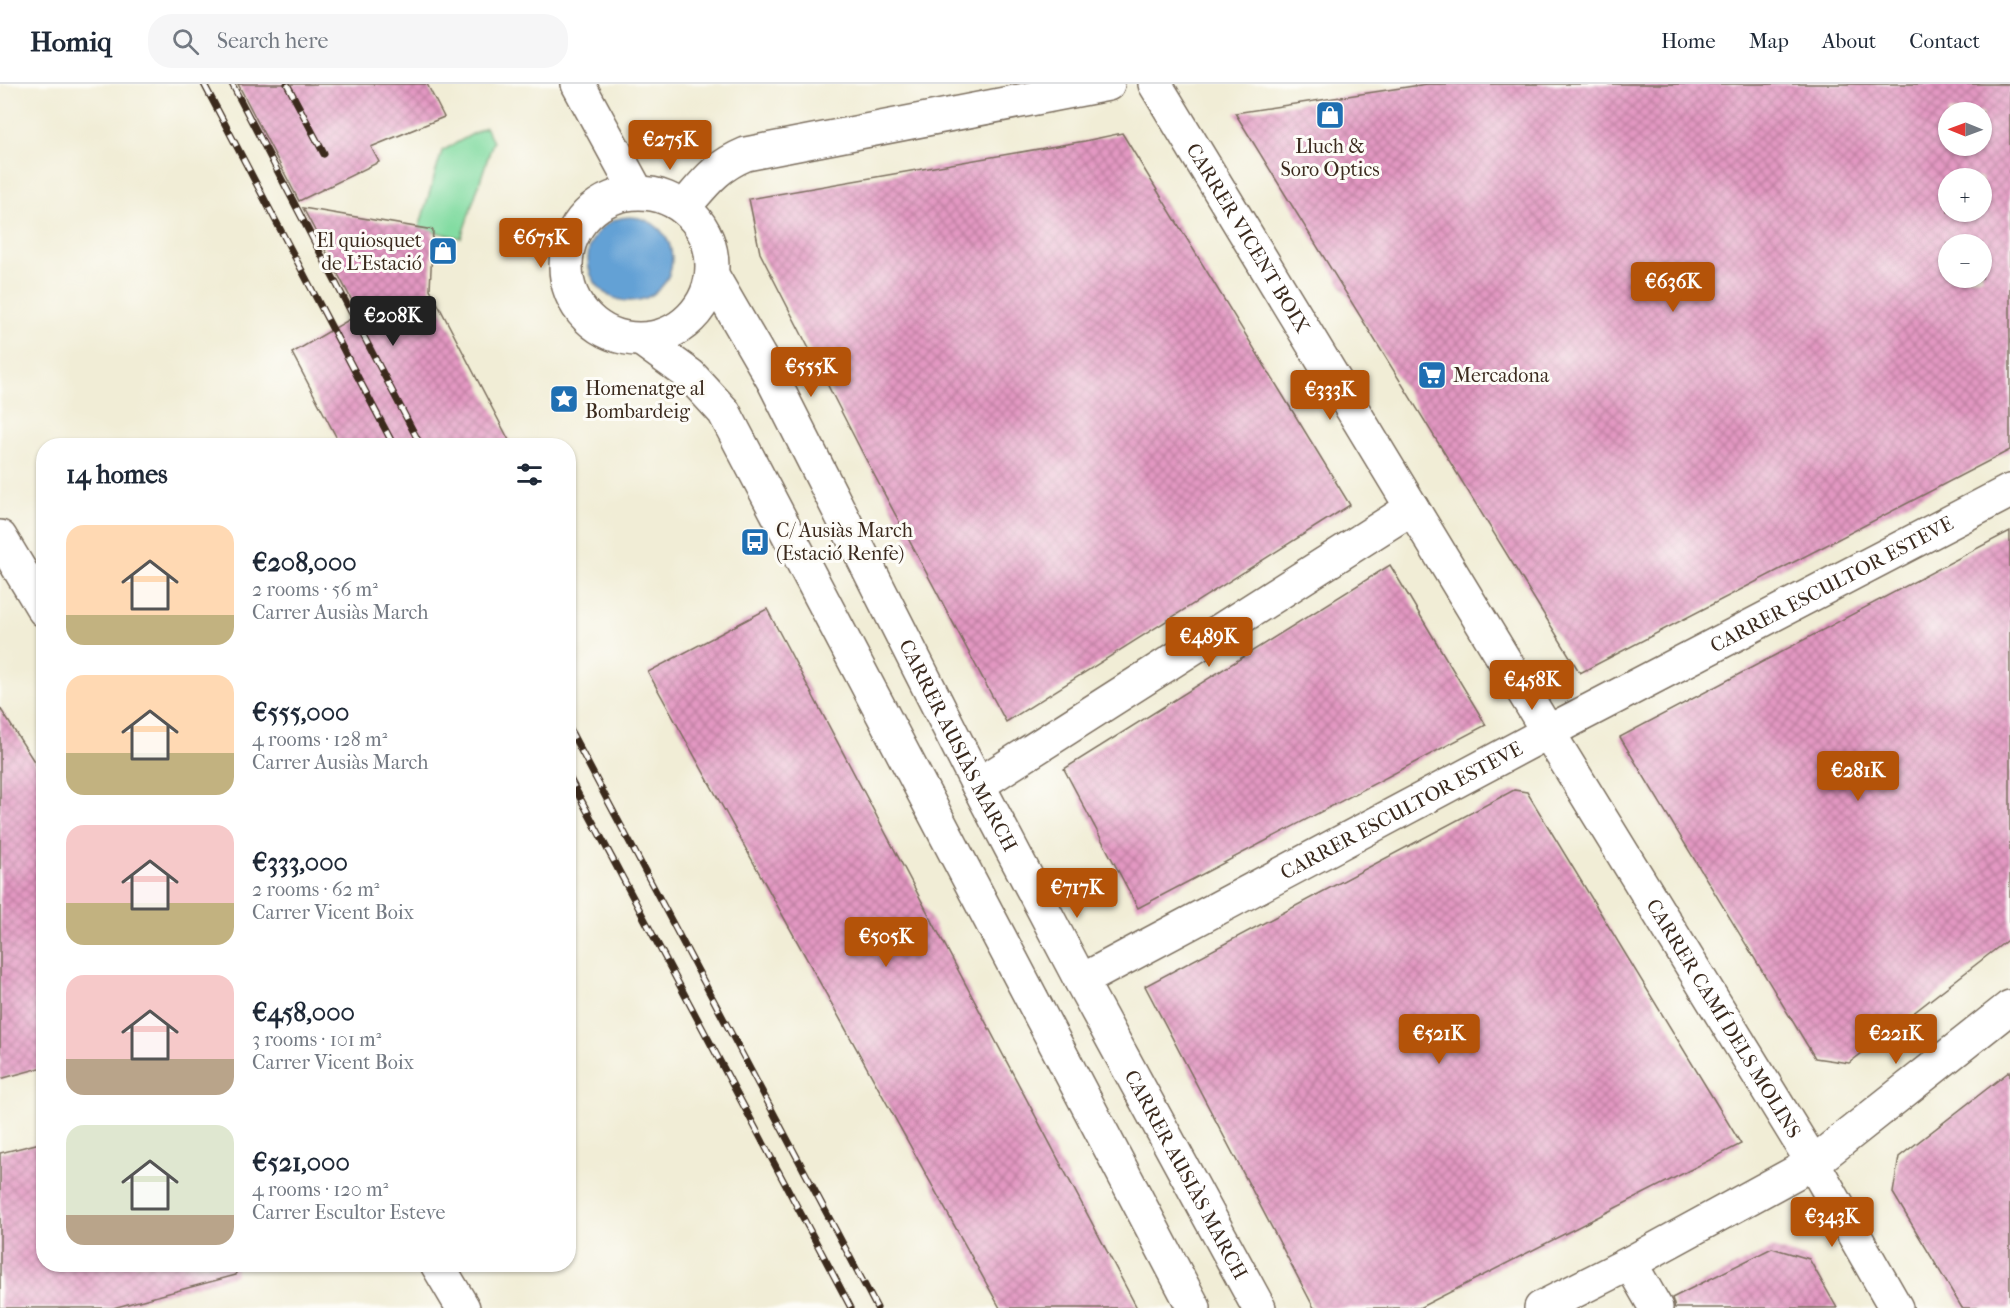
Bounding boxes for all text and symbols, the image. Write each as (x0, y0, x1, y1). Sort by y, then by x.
search box (148, 14, 568, 68)
text: Homiq (30, 25, 112, 58)
icon: search (169, 25, 202, 58)
text: Search here (217, 28, 328, 54)
text: Home (1661, 29, 1716, 53)
text: Map (1749, 29, 1789, 53)
text: About (1822, 29, 1876, 53)
text: Contact (1909, 29, 1980, 53)
shop icon: Lluch & Soro Optics (1314, 99, 1346, 131)
north arrow (1938, 102, 1992, 156)
map controls (1938, 102, 1992, 288)
pin: €275K (628, 120, 712, 171)
text: €275K (643, 128, 698, 151)
place label: Lluch & Soro Optics (1280, 135, 1380, 181)
street label: CARRER VICENT BOIX (1182, 139, 1315, 337)
button: + (1938, 168, 1992, 222)
pin: €675K (499, 218, 583, 269)
text: €675K (513, 226, 569, 249)
place label: El quiosquet de L'Estació (316, 229, 422, 275)
button: − (1938, 234, 1992, 288)
shop icon: El quiosquet de L'Estació (427, 235, 459, 267)
pin: €636K (1631, 262, 1715, 313)
text: €636K (1645, 270, 1701, 293)
pin: €208K (351, 296, 435, 347)
text: €208K (364, 304, 422, 327)
pin: €555K (769, 347, 853, 398)
text: €555K (785, 355, 837, 378)
supermarket icon: Mercadona (1416, 359, 1448, 391)
place label: Mercadona (1453, 364, 1550, 387)
pin: €333K (1288, 370, 1372, 421)
place label: Homenatge al Bombardeig (585, 377, 705, 423)
text: €333K (1304, 378, 1356, 401)
place icon: Homenatge al Bombardeig (548, 383, 580, 415)
icon: filters (513, 458, 546, 491)
text: 14 homes (66, 459, 168, 490)
street label: CARRER ESCULTOR ESTEVE (1706, 511, 1957, 657)
place label: C/ Ausiàs March (Estació Renfe) (776, 519, 914, 565)
bus stop icon: C/ Ausiàs March (Estació Renfe) (739, 526, 771, 558)
text: €208,000 (252, 547, 357, 578)
icon: home (114, 549, 186, 621)
text: 2 rooms · 56 m² (252, 578, 378, 601)
text: Carrer Ausiàs March (252, 601, 429, 624)
pin: €489K (1167, 617, 1251, 668)
text: €489K (1180, 625, 1238, 648)
street label: CARRER AUSIÀS MARCH (895, 635, 1022, 855)
pin: €458K (1490, 660, 1574, 711)
text: €458K (1504, 668, 1560, 691)
text: €555,000 (252, 697, 349, 728)
icon: home (114, 699, 186, 771)
text: 4 rooms · 128 m² (252, 728, 387, 751)
street label: CARRER ESCULTOR ESTEVE (1276, 736, 1526, 884)
text: Carrer Ausiàs March (252, 751, 429, 774)
pin: €281K (1816, 751, 1900, 802)
text: €281K (1831, 759, 1885, 782)
text: €333,000 (252, 847, 348, 878)
icon: home (114, 849, 186, 921)
pin: €717K (1035, 868, 1119, 919)
text: €717K (1051, 876, 1103, 899)
text: 2 rooms · 62 m² (252, 878, 379, 901)
street label: CARRER CAMÍ DELS MOLINS (1642, 895, 1806, 1142)
text: Carrer Vicent Boix (252, 901, 414, 924)
pin: €505K (844, 917, 928, 968)
text: €505K (859, 925, 913, 948)
text: €458,000 (252, 997, 355, 1028)
icon: home (114, 999, 186, 1071)
pin: €521K (1397, 1014, 1481, 1065)
pin: €221K (1854, 1014, 1938, 1065)
text: €521K (1413, 1022, 1465, 1045)
text: €221K (1869, 1022, 1923, 1045)
text: 3 rooms · 101 m² (252, 1028, 381, 1051)
text: Carrer Vicent Boix (252, 1051, 414, 1074)
street label: CARRER AUSIÀS MARCH (1120, 1066, 1253, 1283)
text: €521,000 (252, 1147, 350, 1178)
icon: home (114, 1149, 186, 1221)
text: 4 rooms · 120 m² (252, 1178, 388, 1201)
pin: €343K (1790, 1197, 1874, 1248)
text: Carrer Escultor Esteve (252, 1201, 445, 1224)
text: €343K (1805, 1205, 1859, 1228)

